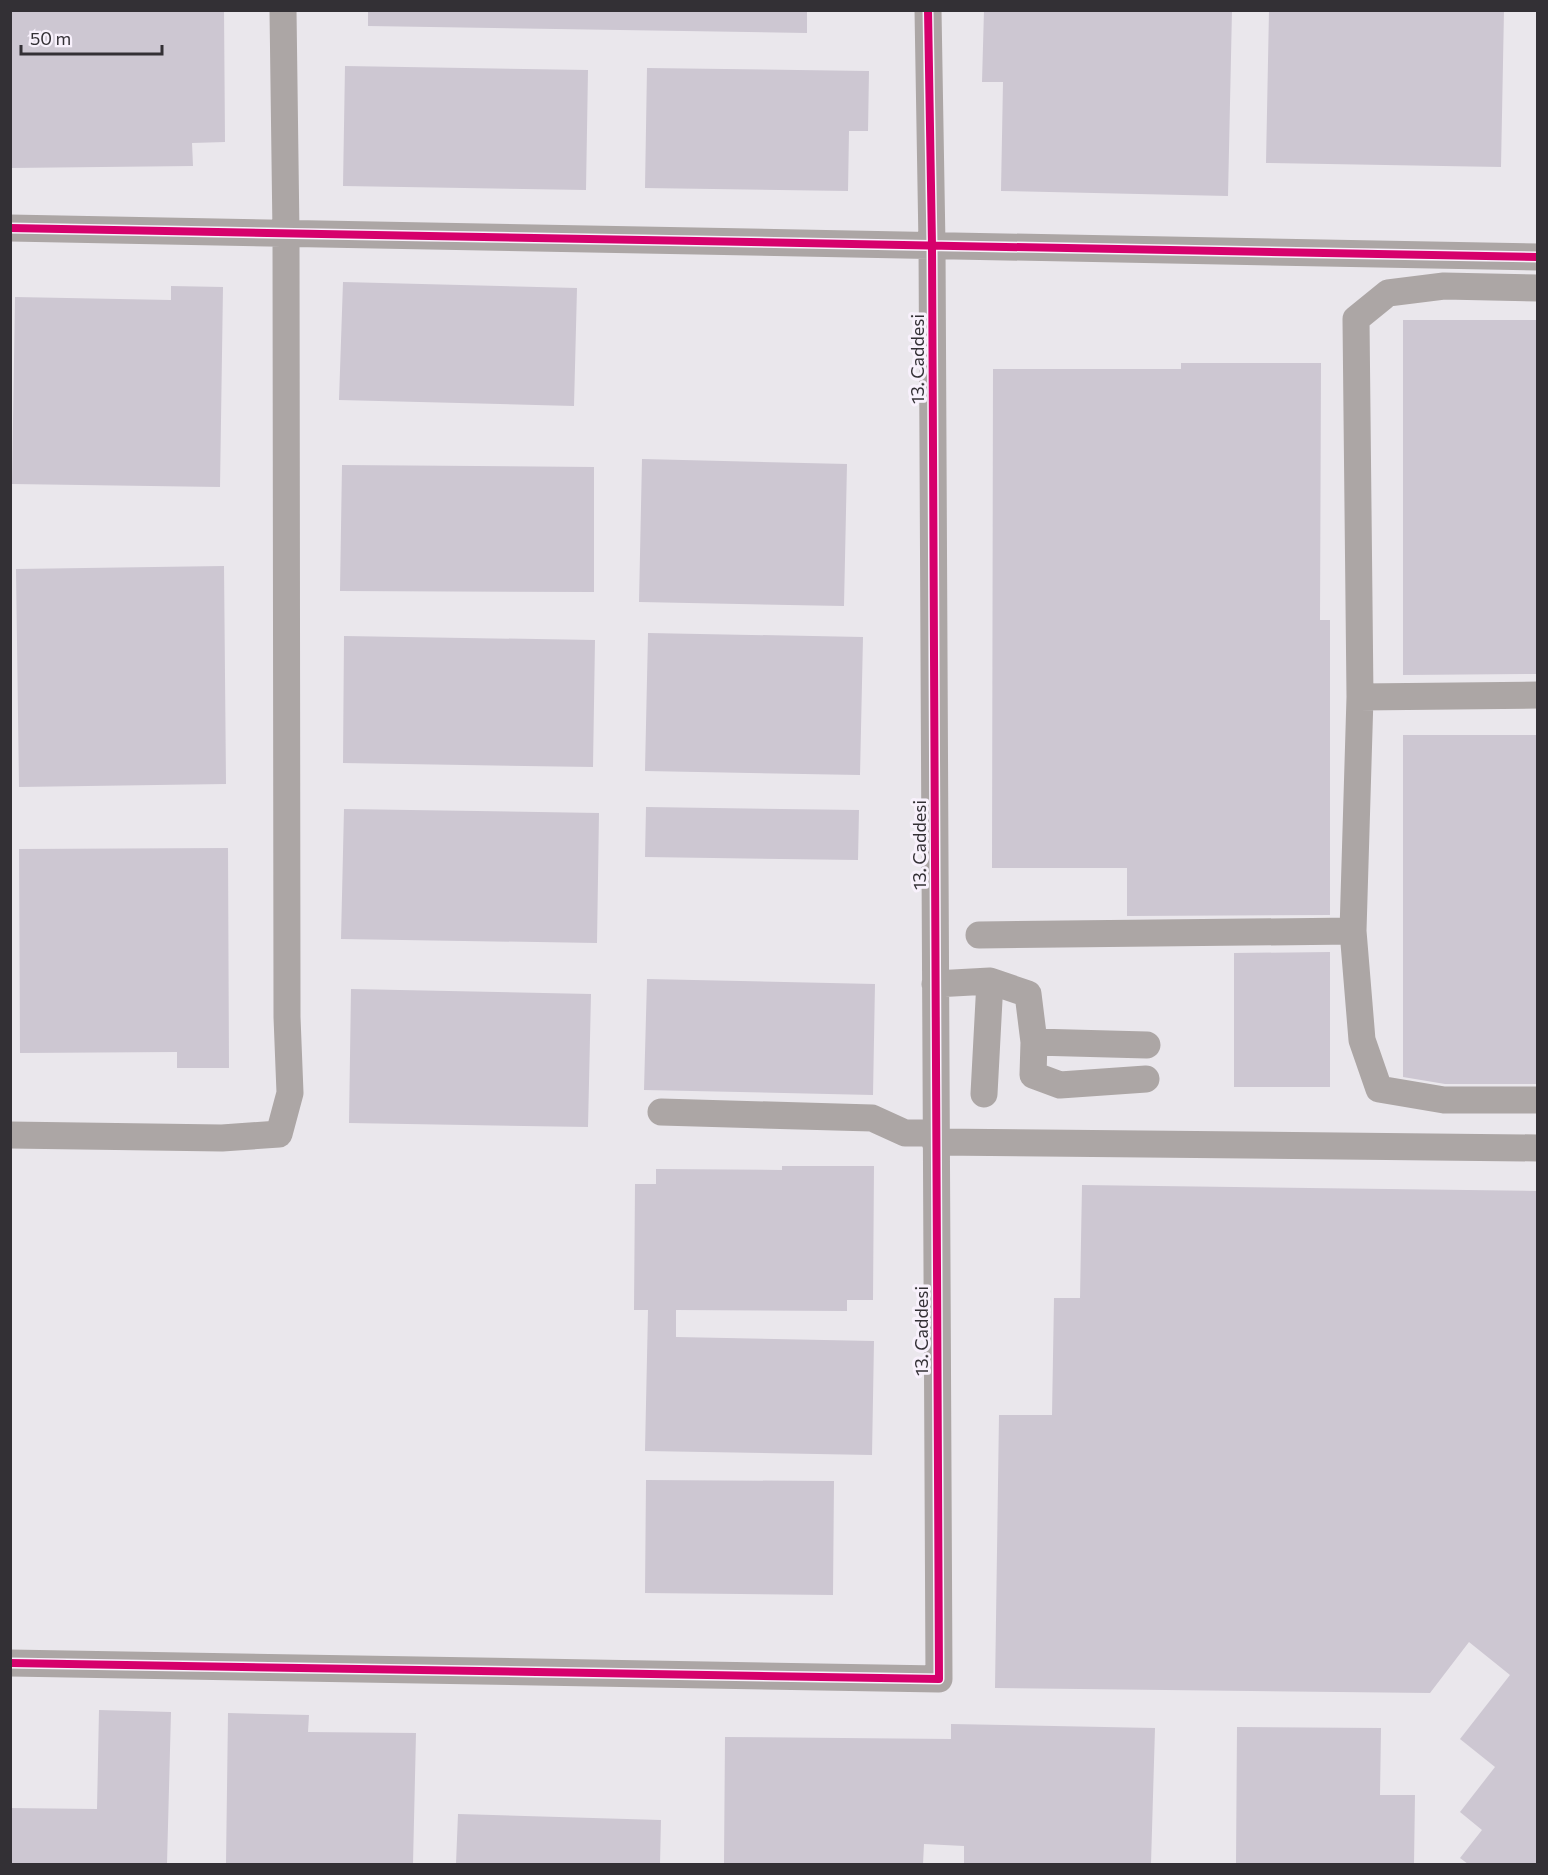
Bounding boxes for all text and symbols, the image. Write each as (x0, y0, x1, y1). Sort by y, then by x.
scale bar (21, 18, 162, 56)
text: 50 m (30, 27, 71, 49)
street label: 13. Caddesi (906, 314, 928, 404)
street label: 13. Caddesi (908, 800, 930, 890)
street label: 13. Caddesi (910, 1286, 932, 1376)

